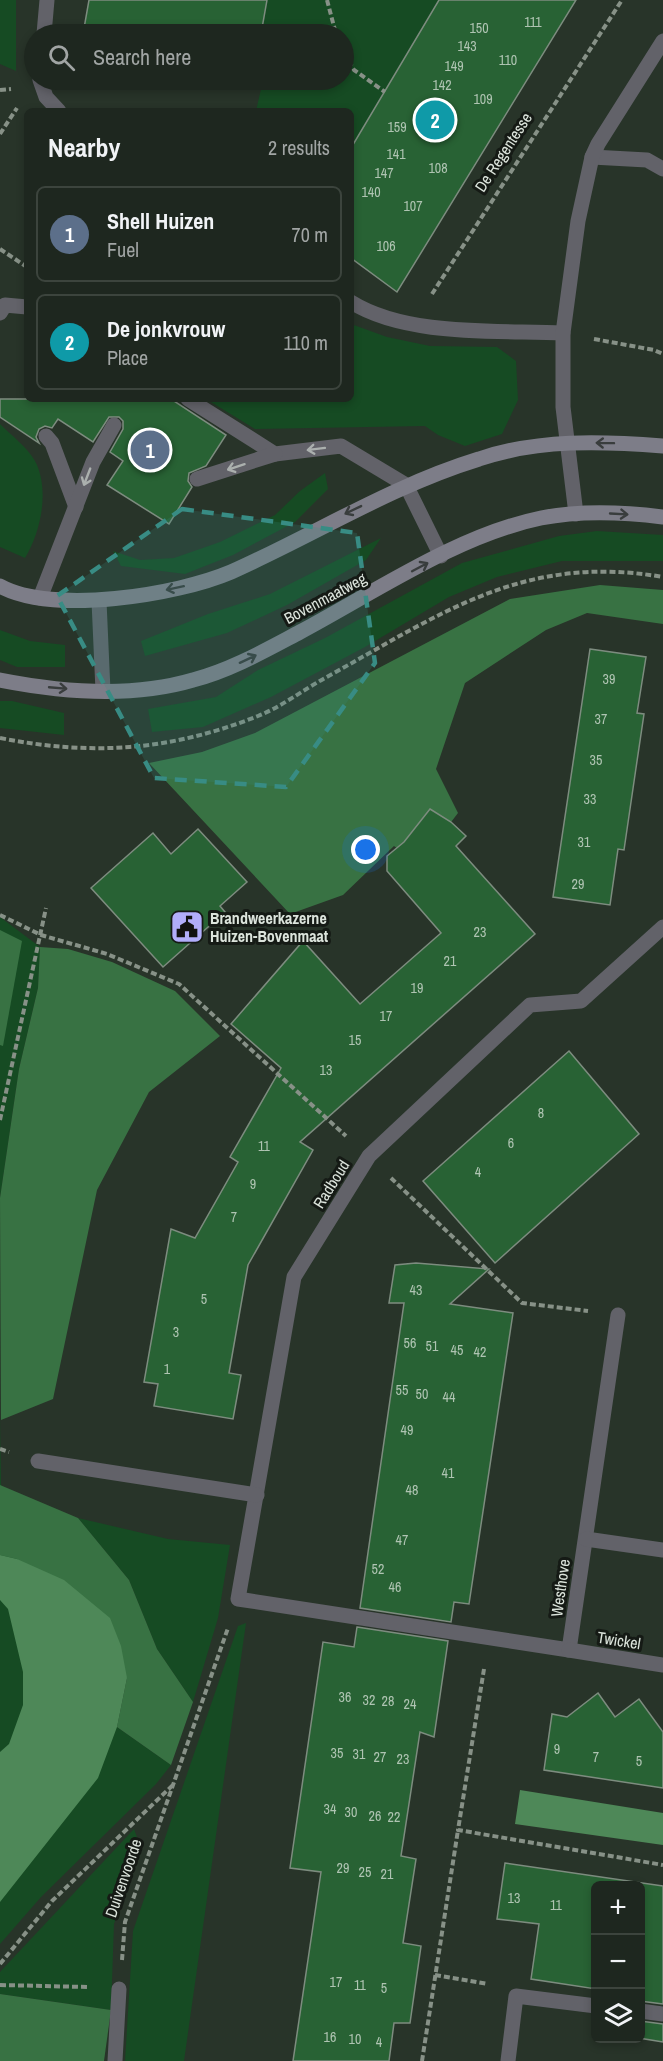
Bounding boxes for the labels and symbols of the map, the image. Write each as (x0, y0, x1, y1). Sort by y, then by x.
house number: 111 (524, 13, 542, 31)
house number: 150 (469, 19, 489, 37)
house number: 143 (457, 37, 477, 55)
house number: 110 (499, 51, 517, 69)
house number: 149 (444, 57, 464, 75)
house number: 142 (432, 76, 452, 94)
house number: 109 (473, 90, 493, 108)
pin: 2 (416, 98, 454, 142)
street label: De Regentesse (469, 108, 537, 196)
house number: 159 (387, 118, 407, 136)
house number: 141 (386, 145, 406, 163)
house number: 108 (428, 159, 448, 177)
house number: 147 (374, 164, 394, 182)
house number: 140 (361, 183, 381, 201)
house number: 107 (403, 197, 423, 215)
house number: 106 (376, 237, 396, 255)
pin: 1 (130, 428, 170, 472)
one-way arrow (595, 437, 615, 449)
one-way arrow (307, 443, 327, 454)
one-way arrow (227, 462, 246, 473)
one-way arrow (81, 467, 92, 485)
one-way arrow (345, 505, 363, 517)
one-way arrow (609, 508, 629, 519)
one-way arrow (411, 561, 428, 573)
street label: Bovenmaatweg (280, 567, 371, 629)
one-way arrow (166, 583, 185, 594)
one-way arrow (238, 652, 256, 664)
house number: 39 (603, 670, 615, 688)
one-way arrow (47, 683, 67, 694)
house number: 37 (595, 710, 607, 728)
house number: 35 (590, 751, 602, 769)
house number: 33 (584, 790, 596, 808)
house number: 31 (578, 833, 591, 851)
your location (351, 835, 380, 864)
house number: 29 (572, 875, 584, 893)
place label: Brandweerkazerne Huizen-Bovenmaat (210, 907, 329, 947)
public building icon: Brandweerkazerne Huizen-Bovenmaat (169, 909, 205, 945)
house number: 23 (474, 923, 486, 941)
house number: 21 (444, 952, 457, 970)
house number: 19 (411, 979, 423, 997)
house number: 17 (380, 1007, 392, 1025)
house number: 15 (349, 1031, 361, 1049)
house number: 13 (320, 1061, 332, 1079)
house number: 8 (538, 1104, 544, 1122)
house number: 6 (508, 1134, 514, 1152)
house number: 11 (258, 1137, 271, 1155)
street label: Radboud (308, 1156, 354, 1212)
house number: 4 (475, 1163, 482, 1181)
house number: 9 (250, 1175, 256, 1193)
house number: 7 (231, 1208, 237, 1226)
house number: 43 (410, 1281, 422, 1299)
house number: 5 (201, 1290, 207, 1308)
house number: 3 (173, 1323, 179, 1341)
house number: 56 (404, 1334, 416, 1352)
house number: 51 (426, 1337, 439, 1355)
house number: 45 (451, 1341, 463, 1359)
house number: 42 (474, 1343, 486, 1361)
house number: 1 (164, 1360, 171, 1378)
house number: 55 (396, 1381, 408, 1399)
house number: 50 (416, 1385, 428, 1403)
house number: 44 (443, 1388, 456, 1406)
house number: 49 (401, 1421, 413, 1439)
house number: 41 (442, 1464, 455, 1482)
house number: 48 (406, 1481, 418, 1499)
house number: 47 (396, 1531, 408, 1549)
street label: Westhove (545, 1558, 575, 1618)
house number: 52 (372, 1560, 384, 1578)
house number: 46 (389, 1578, 401, 1596)
street label: Twickel (596, 1626, 642, 1654)
house number: 36 (339, 1688, 351, 1706)
house number: 32 (363, 1691, 375, 1709)
house number: 28 (382, 1692, 394, 1710)
house number: 24 (404, 1695, 417, 1713)
house number: 9 (554, 1740, 560, 1758)
house number: 35 (331, 1744, 343, 1762)
house number: 31 (353, 1745, 366, 1763)
house number: 27 (374, 1748, 386, 1766)
house number: 7 (593, 1748, 599, 1766)
house number: 23 (397, 1750, 409, 1768)
house number: 5 (636, 1752, 642, 1770)
house number: 34 (324, 1800, 337, 1818)
house number: 30 (345, 1803, 357, 1821)
house number: 26 (369, 1807, 381, 1825)
house number: 22 (388, 1808, 400, 1826)
street label: Duivenvoorde (99, 1836, 147, 1920)
house number: 29 (337, 1859, 349, 1877)
house number: 25 (359, 1863, 371, 1881)
house number: 21 (381, 1865, 394, 1883)
house number: 13 (508, 1889, 520, 1907)
house number: 11 (550, 1896, 563, 1914)
house number: 17 (330, 1973, 342, 1991)
house number: 11 (354, 1976, 367, 1994)
house number: 5 (381, 1979, 387, 1997)
house number: 16 (324, 2028, 336, 2046)
house number: 10 (349, 2030, 361, 2048)
house number: 4 (376, 2033, 383, 2051)

